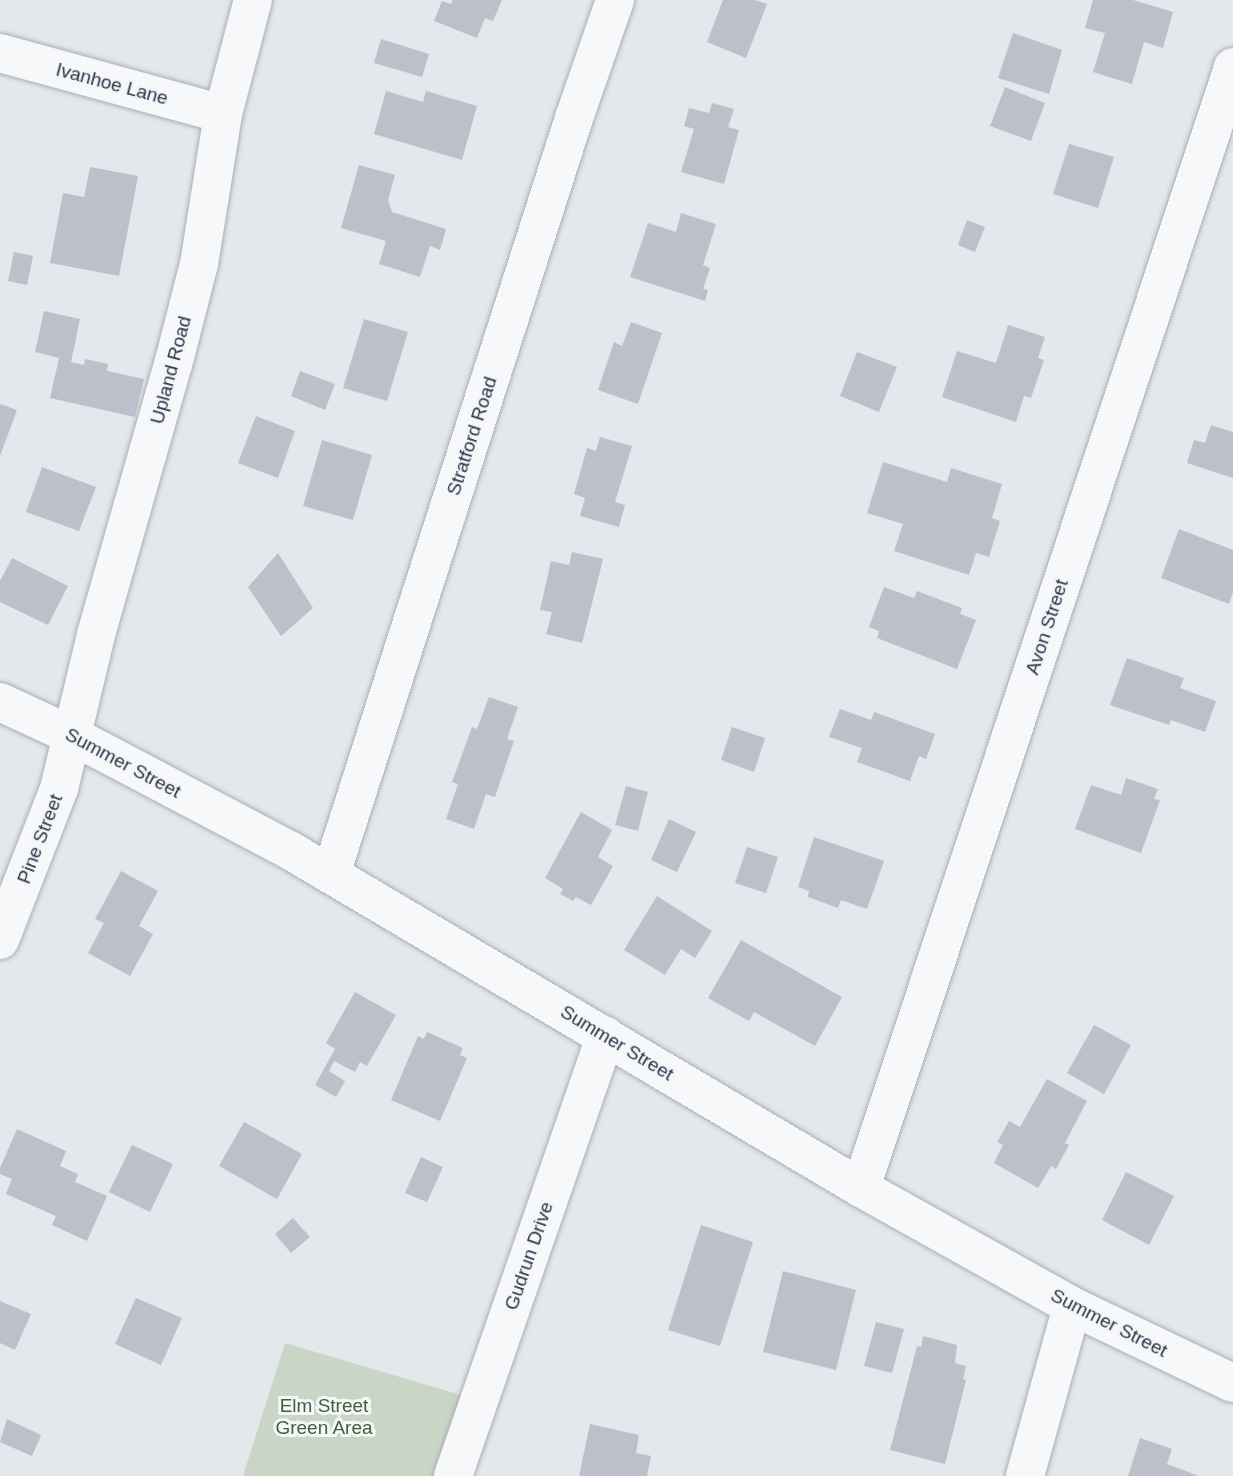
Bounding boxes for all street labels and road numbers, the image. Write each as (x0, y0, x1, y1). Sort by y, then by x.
street label: Ivanhoe Lane (53, 58, 171, 110)
street label: Upland Road (146, 313, 196, 427)
street label: Stratford Road (442, 374, 502, 498)
street label: Avon Street (1021, 576, 1073, 678)
street label: Summer Street (61, 723, 185, 803)
street label: Pine Street (13, 791, 67, 887)
street label: Summer Street (556, 1000, 678, 1086)
street label: Gudrun Drive (500, 1199, 558, 1313)
street label: Summer Street (1047, 1284, 1171, 1362)

